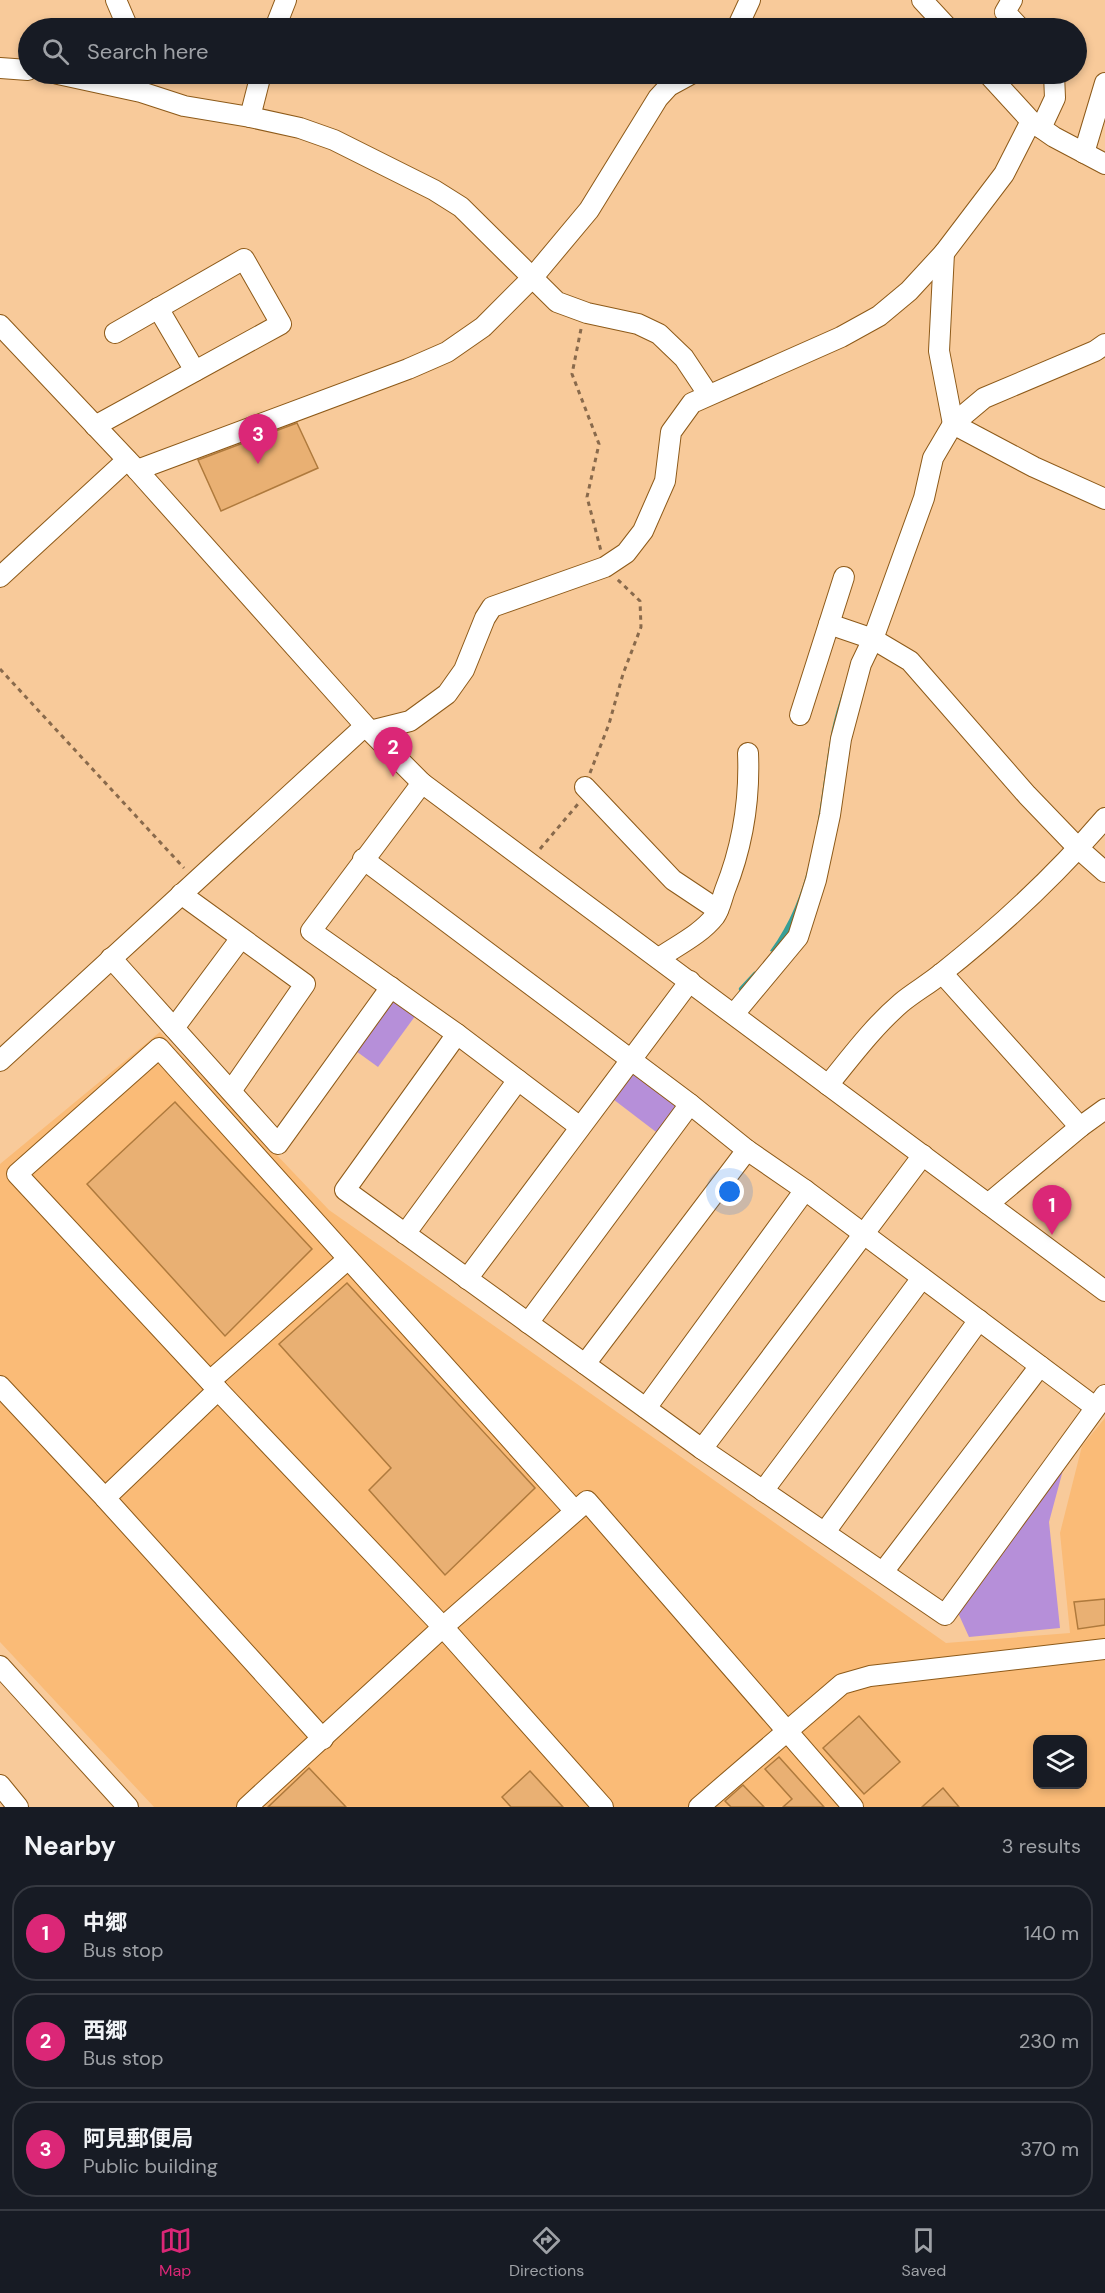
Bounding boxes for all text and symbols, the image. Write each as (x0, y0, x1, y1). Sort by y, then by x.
search box (18, 18, 1087, 84)
icon: search (39, 35, 72, 68)
text: Search here (87, 37, 208, 66)
pin: 3 (238, 414, 278, 464)
pin: 2 (374, 728, 412, 777)
your location (715, 1177, 744, 1206)
pin: 1 (1032, 1186, 1072, 1235)
map controls (1033, 1735, 1087, 1789)
button: layers (1033, 1735, 1087, 1789)
text: Nearby (24, 1829, 116, 1863)
text: 3 results (1002, 1833, 1081, 1859)
text: 中郷 (83, 1908, 127, 1937)
text: 1 (42, 1920, 49, 1946)
text: 140 m (1024, 1920, 1079, 1946)
text: Bus stop (83, 1937, 163, 1963)
text: 西郷 (83, 2016, 127, 2045)
text: 2 (40, 2028, 51, 2054)
text: 230 m (1019, 2028, 1079, 2054)
text: Bus stop (83, 2045, 163, 2071)
text: 阿見郵便局 (83, 2124, 193, 2153)
text: 3 (39, 2136, 52, 2162)
text: 370 m (1020, 2136, 1079, 2162)
text: Public building (83, 2153, 218, 2179)
tab: Map (159, 2224, 192, 2281)
tab: Directions (509, 2224, 584, 2281)
tab: Saved (902, 2224, 946, 2281)

